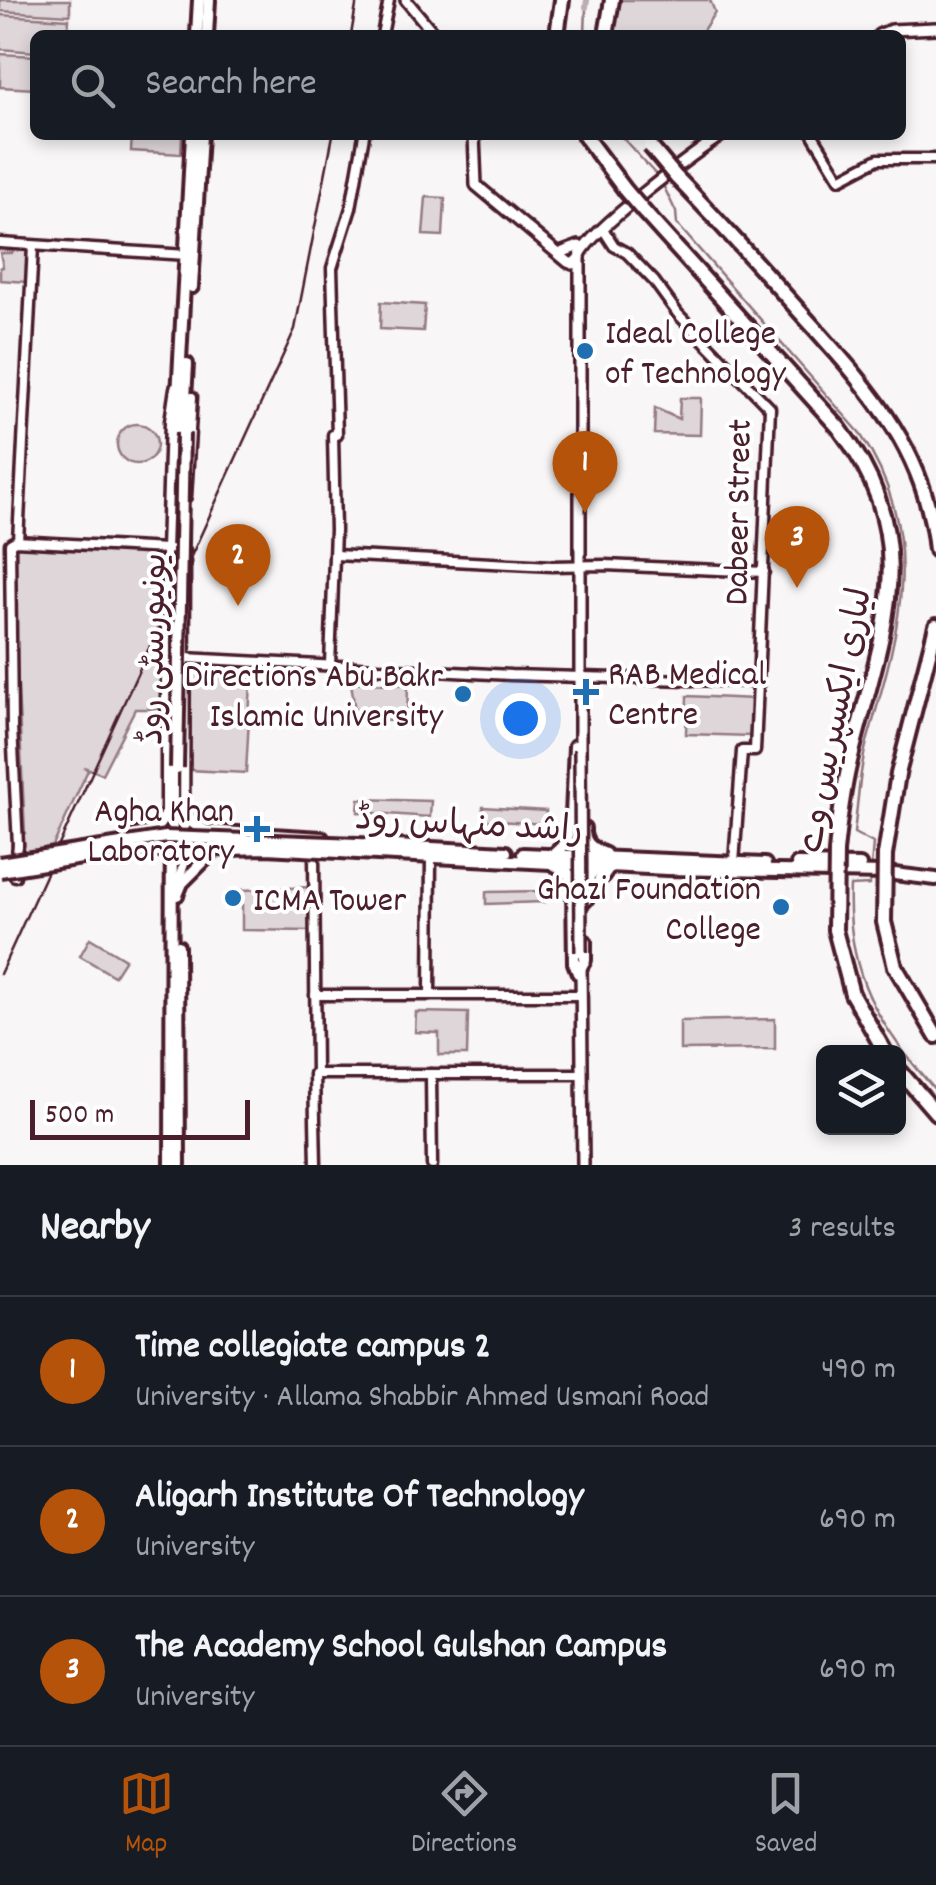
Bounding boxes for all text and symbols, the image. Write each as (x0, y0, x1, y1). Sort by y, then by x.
search box (30, 30, 906, 140)
icon: search (65, 58, 120, 113)
text: Search here (145, 58, 317, 113)
place label: Ideal College of Technology (605, 311, 786, 401)
marker: Ideal College of Technology (574, 340, 596, 362)
street label: Dabeer Street (714, 418, 768, 606)
pin: 1 (552, 430, 618, 513)
pin: 3 (764, 506, 830, 588)
pin: 2 (206, 524, 270, 606)
street label: یونیورسٹی روڈ (129, 553, 183, 746)
street label: لیاری ایکسپریس وے (788, 584, 888, 858)
place label: RAB Medical Centre (608, 652, 766, 742)
place label: Directions Abu Bakr Islamic University (185, 654, 444, 744)
marker: RAB Medical Centre (573, 679, 599, 705)
marker: Directions Abu Bakr Islamic University (452, 683, 474, 705)
your location (495, 693, 546, 744)
place label: Agha Khan Laboratory (87, 789, 235, 879)
street label: راشد منہاس روڈ (353, 796, 584, 858)
marker: Agha Khan Laboratory (244, 816, 270, 842)
place label: Ghazi Foundation College (537, 867, 761, 957)
place label: ICMA Tower (253, 878, 406, 928)
marker: ICMA Tower (222, 887, 244, 909)
marker: Ghazi Foundation College (770, 896, 792, 918)
map controls (816, 1045, 906, 1135)
button: layers (816, 1045, 906, 1135)
scale bar (30, 1095, 250, 1140)
text: 500 m (45, 1097, 114, 1137)
text: Nearby (40, 1200, 150, 1260)
text: 3 results (788, 1207, 896, 1253)
text: Time collegiate campus 2 (135, 1321, 491, 1376)
text: 1 (69, 1348, 76, 1394)
text: 490 m (821, 1348, 896, 1394)
text: University · Allama Shabbir Ahmed Usmani Road (135, 1376, 709, 1422)
text: Aligarh Institute Of Technology (135, 1471, 584, 1526)
text: 2 (66, 1498, 79, 1544)
text: 690 m (819, 1498, 896, 1544)
text: University (135, 1526, 254, 1572)
text: The Academy School Gulshan Campus (135, 1621, 667, 1676)
text: 3 (65, 1648, 80, 1694)
text: 690 m (819, 1648, 896, 1694)
text: University (135, 1676, 254, 1722)
tab: Map (119, 1766, 174, 1866)
tab: Directions (411, 1766, 517, 1866)
tab: Saved (755, 1766, 817, 1866)

